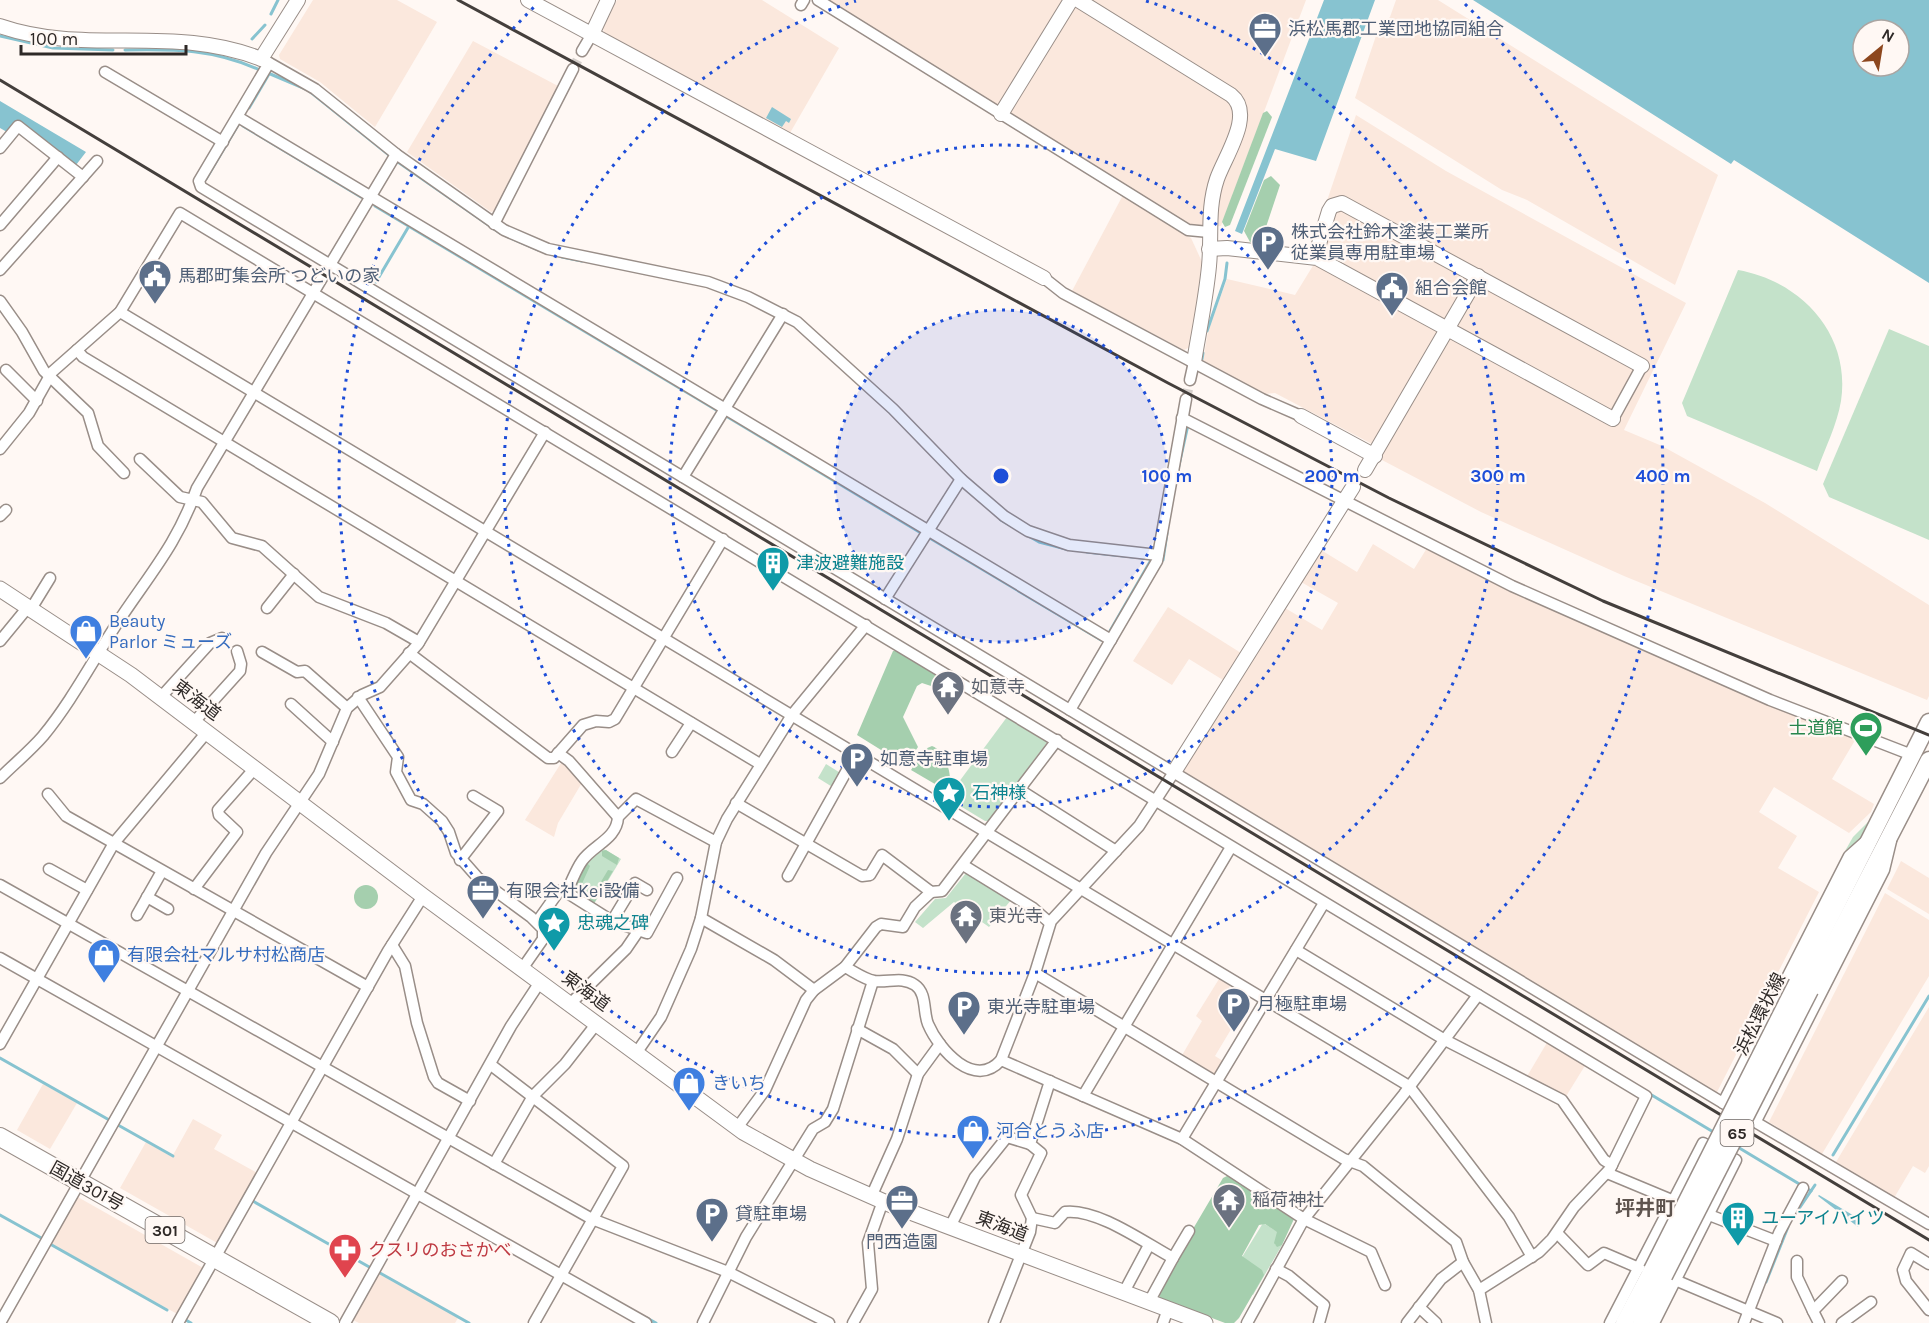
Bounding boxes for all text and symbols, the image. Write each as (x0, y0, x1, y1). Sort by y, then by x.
office icon: 浜松馬郡工業団地協同組合 (1247, 11, 1283, 58)
scale bar (21, 18, 186, 56)
place label: 浜松馬郡工業団地協同組合 (1288, 18, 1504, 40)
north arrow (1851, 18, 1911, 78)
text: N (1879, 24, 1898, 47)
text: 100 m (30, 28, 78, 50)
place label: 株式会社鈴木塗装工業所 従業員専用駐車場 (1291, 221, 1489, 264)
parking icon: 株式会社鈴木塗装工業所 従業員専用駐車場 (1250, 224, 1286, 271)
public building icon: 馬郡町集会所 つどいの家 (137, 258, 173, 305)
place label: 馬郡町集会所 つどいの家 (178, 265, 380, 287)
public building icon: 組合会館 (1374, 270, 1410, 317)
place label: 組合会館 (1415, 277, 1487, 299)
text: 100 m (1142, 465, 1192, 487)
text: 200 m (1304, 465, 1360, 487)
text: 300 m (1470, 465, 1526, 487)
text: 400 m (1635, 465, 1691, 487)
centre of rings (991, 466, 1011, 486)
building icon: 津波避難施設 (755, 545, 791, 592)
place label: 津波避難施設 (796, 552, 904, 574)
place label: Beauty Parlor ミューズ (109, 610, 232, 653)
shop icon: Beauty Parlor ミューズ (68, 613, 104, 660)
temple icon: 如意寺 (930, 669, 966, 716)
street label: 東海道 (169, 675, 225, 725)
place label: 如意寺 (971, 676, 1025, 698)
sports icon: 士道館 (1848, 710, 1884, 757)
place label: 士道館 (1789, 717, 1843, 739)
parking icon: 如意寺駐車場 (839, 741, 875, 788)
place label: 如意寺駐車場 (880, 748, 988, 770)
place icon: 石神様 (931, 775, 967, 822)
place label: 石神様 (972, 782, 1026, 804)
office icon: 有限会社Kei設備 (465, 873, 501, 920)
place label: 有限会社Kei設備 (506, 880, 640, 902)
temple icon: 東光寺 (948, 898, 984, 945)
place icon: 忠魂之碑 (536, 905, 572, 952)
place label: 東光寺 (989, 905, 1043, 927)
place label: 忠魂之碑 (577, 912, 649, 934)
shop icon: 有限会社マルサ村松商店 (86, 937, 122, 984)
place label: 有限会社マルサ村松商店 (127, 944, 325, 966)
street label: 東海道 (558, 966, 614, 1016)
street label: 浜松環状線 (1730, 969, 1790, 1059)
parking icon: 月極駐車場 (1216, 986, 1252, 1033)
parking icon: 東光寺駐車場 (946, 989, 982, 1036)
place label: 月極駐車場 (1257, 993, 1347, 1015)
place label: 東光寺駐車場 (987, 996, 1095, 1018)
shop icon: きいち (671, 1065, 707, 1112)
place label: きいち (712, 1072, 766, 1094)
shop icon: 河合とうふ店 (955, 1113, 991, 1160)
place label: 河合とうふ店 (996, 1120, 1104, 1142)
road number: 65 (1720, 1120, 1754, 1146)
street label: 国道301号 (46, 1157, 128, 1215)
temple icon: 稲荷神社 (1211, 1182, 1247, 1229)
office icon: 門西造園 (884, 1183, 920, 1230)
place label: 稲荷神社 (1252, 1189, 1324, 1211)
parking icon: 貸駐車場 (694, 1196, 730, 1243)
district label: 坪井町 (1615, 1197, 1675, 1220)
building icon: ユーアイハイツ (1720, 1200, 1756, 1247)
place label: 貸駐車場 (735, 1203, 807, 1225)
street label: 東海道 (973, 1206, 1031, 1246)
place label: ユーアイハイツ (1761, 1207, 1885, 1229)
road number: 301 (146, 1217, 184, 1243)
place label: 門西造園 (866, 1231, 938, 1253)
pharmacy icon: クスリのおさかべ (327, 1232, 363, 1279)
place label: クスリのおさかべ (368, 1239, 511, 1261)

